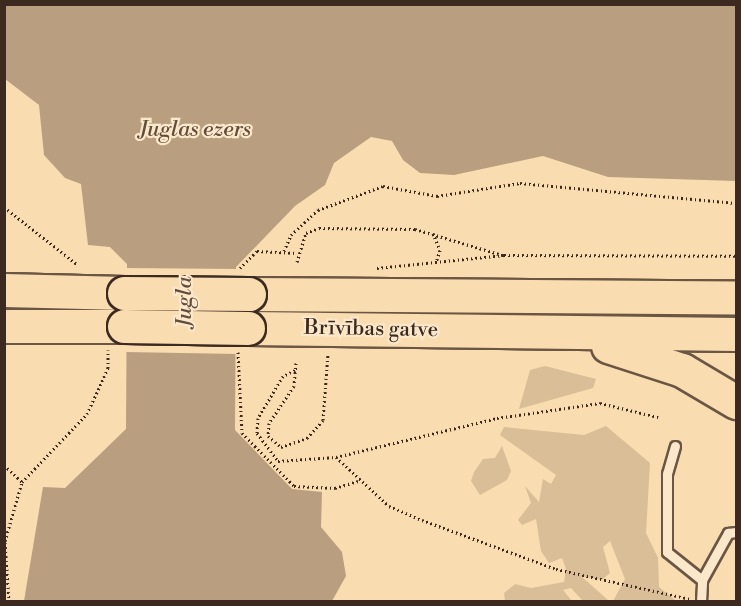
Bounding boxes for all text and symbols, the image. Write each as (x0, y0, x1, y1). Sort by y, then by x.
water label: Juglas ezers (139, 117, 251, 143)
water label: Jugla (172, 276, 198, 328)
street label: Brīvības gatve (304, 315, 438, 343)

